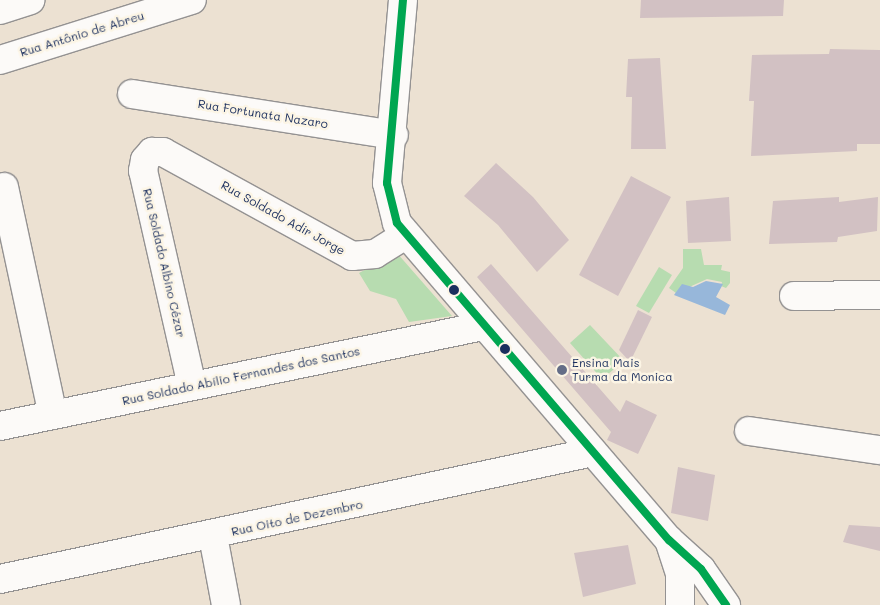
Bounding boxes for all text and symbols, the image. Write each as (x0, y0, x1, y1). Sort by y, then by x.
street label: Rua Antônio de Abreu (18, 8, 146, 60)
street label: Rua Fortunata Nazaro (197, 97, 329, 131)
street label: Rua Soldado Adir Jorge (218, 178, 348, 258)
street label: Rua Soldado Albino Cézar (140, 187, 188, 339)
unlabelled marker (449, 285, 459, 295)
street label: Rua Soldado Abílio Fernandes dos Santos (121, 344, 361, 408)
unlabelled marker (500, 344, 510, 354)
place label: Ensina Mais Turma da Monica (572, 356, 673, 384)
marker: Ensina Mais Turma da Monica (556, 364, 568, 376)
street label: Rua Oito de Dezembro (230, 497, 364, 539)

